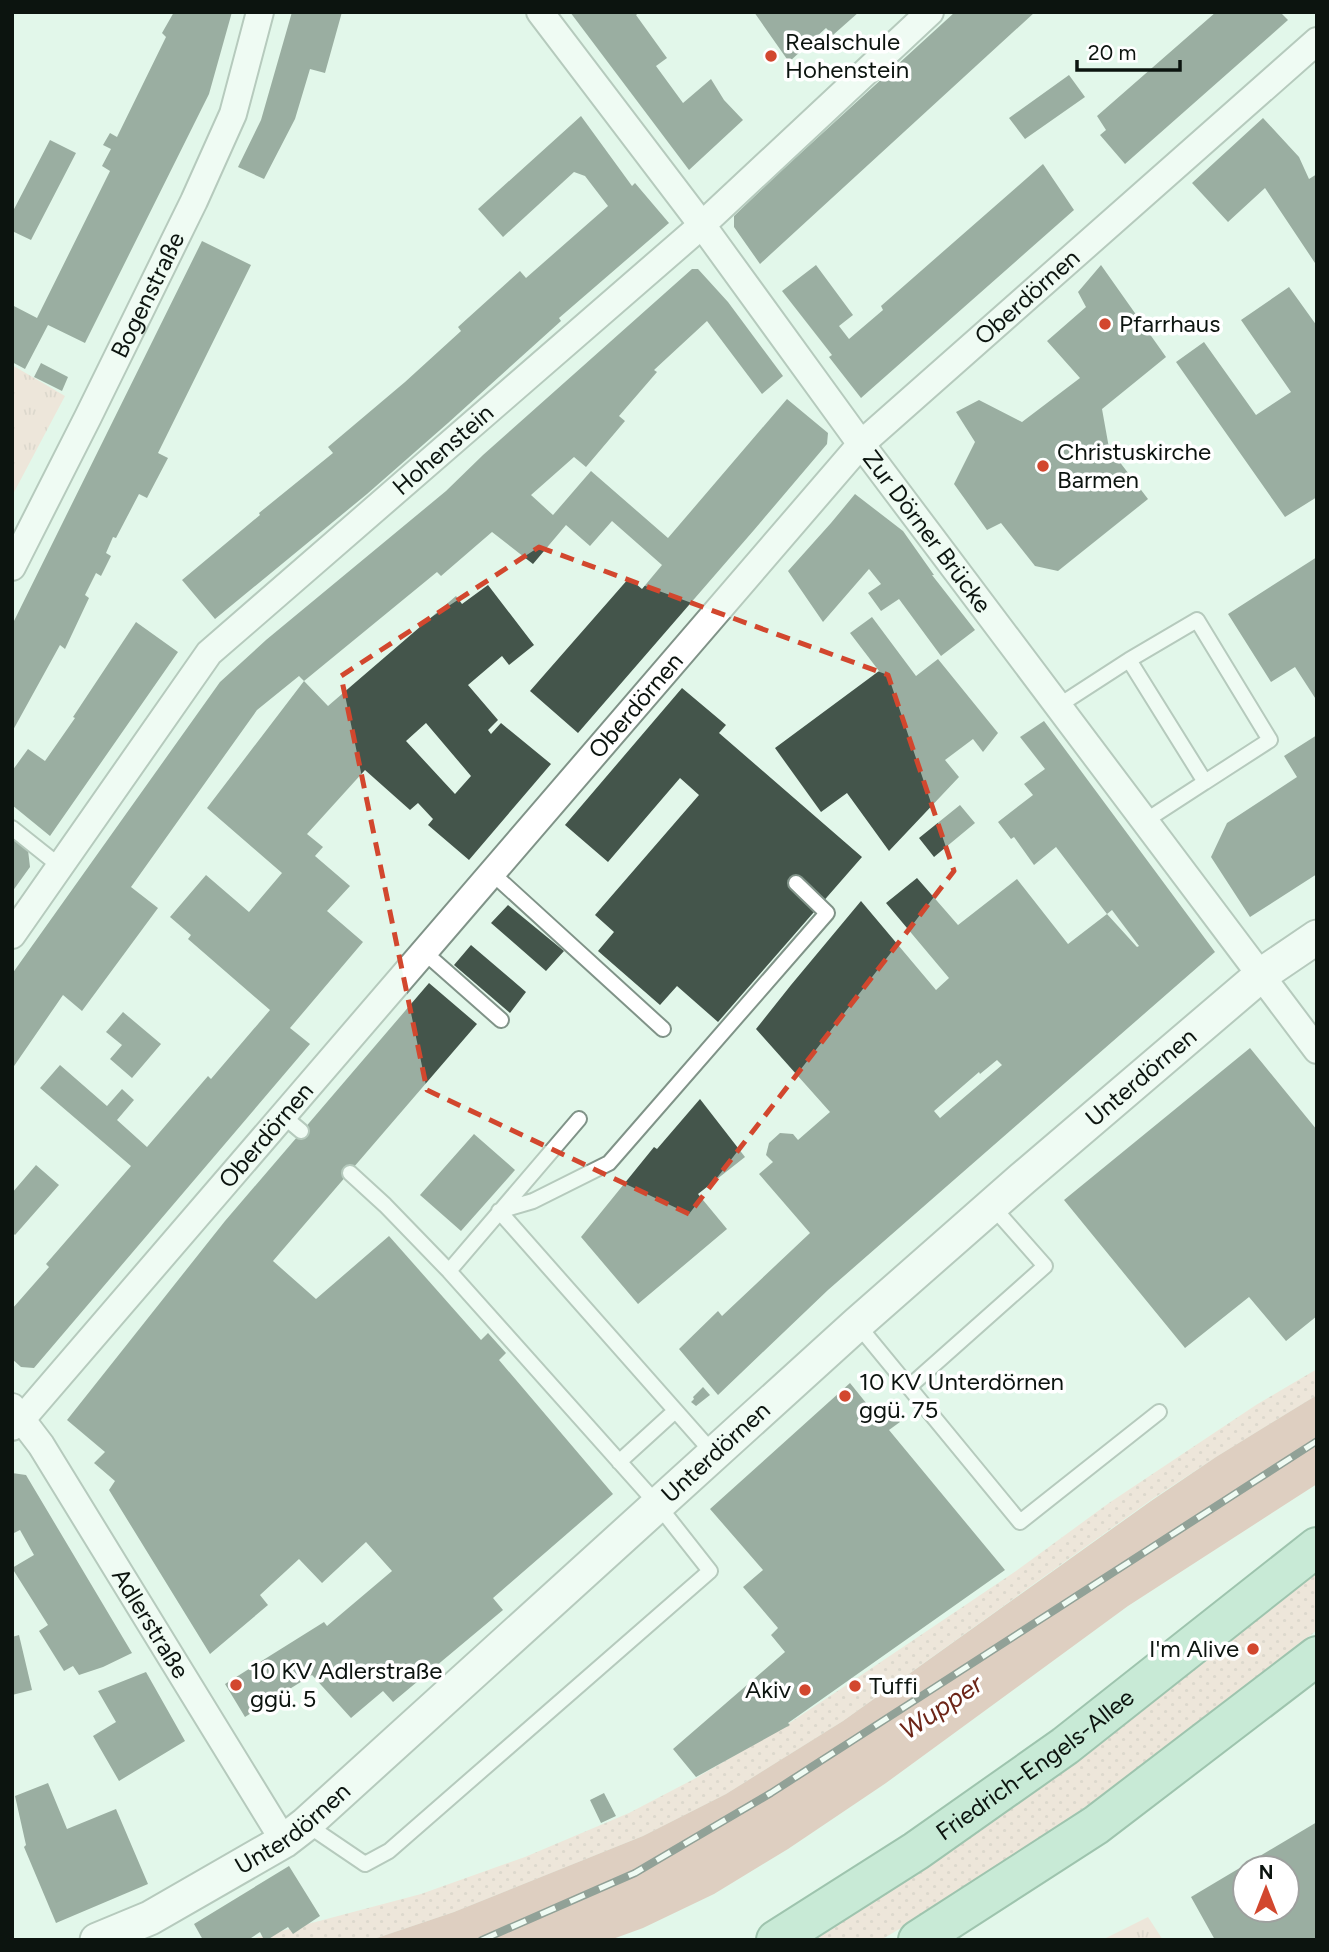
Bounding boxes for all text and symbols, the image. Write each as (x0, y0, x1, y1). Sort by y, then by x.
place label: Realschule Hohenstein (785, 27, 909, 84)
scale bar (1077, 28, 1180, 72)
text: 20 m (1088, 40, 1136, 65)
marker: Realschule Hohenstein (763, 48, 779, 64)
street label: Bogenstraße (104, 227, 190, 362)
street label: Oberdörnen (969, 243, 1085, 351)
place label: Pfarrhaus (1119, 309, 1220, 338)
marker: Pfarrhaus (1097, 316, 1113, 332)
street label: Hohenstein (386, 398, 499, 501)
place label: Christuskirche Barmen (1057, 437, 1211, 494)
street label: Zur Dörner Brücke (857, 445, 998, 618)
marker: Christuskirche Barmen (1035, 458, 1051, 474)
street label: Oberdörnen (582, 647, 689, 764)
street label: Unterdörnen (1079, 1022, 1202, 1132)
street label: Oberdörnen (212, 1076, 319, 1194)
place label: 10 KV Unterdörnen ggü. 75 (859, 1367, 1064, 1424)
marker: 10 KV Unterdörnen ggü. 75 (837, 1388, 853, 1404)
street label: Unterdörnen (655, 1395, 776, 1508)
street label: Adlerstraße (106, 1563, 196, 1683)
place label: I'm Alive (1149, 1634, 1239, 1663)
marker: I'm Alive (1245, 1641, 1261, 1657)
place label: 10 KV Adlerstraße ggü. 5 (250, 1656, 442, 1713)
water label: Wupper (893, 1667, 990, 1746)
place label: Tuffi (869, 1671, 918, 1700)
place label: Akiv (745, 1675, 792, 1704)
marker: 10 KV Adlerstraße ggü. 5 (228, 1677, 244, 1693)
marker: Tuffi (847, 1678, 863, 1694)
marker: Akiv (797, 1682, 813, 1698)
street label: Friedrich-Engels-Allee (930, 1682, 1140, 1846)
street label: Unterdörnen (229, 1776, 356, 1880)
north arrow (1231, 1854, 1301, 1924)
text: N (1259, 1861, 1273, 1884)

